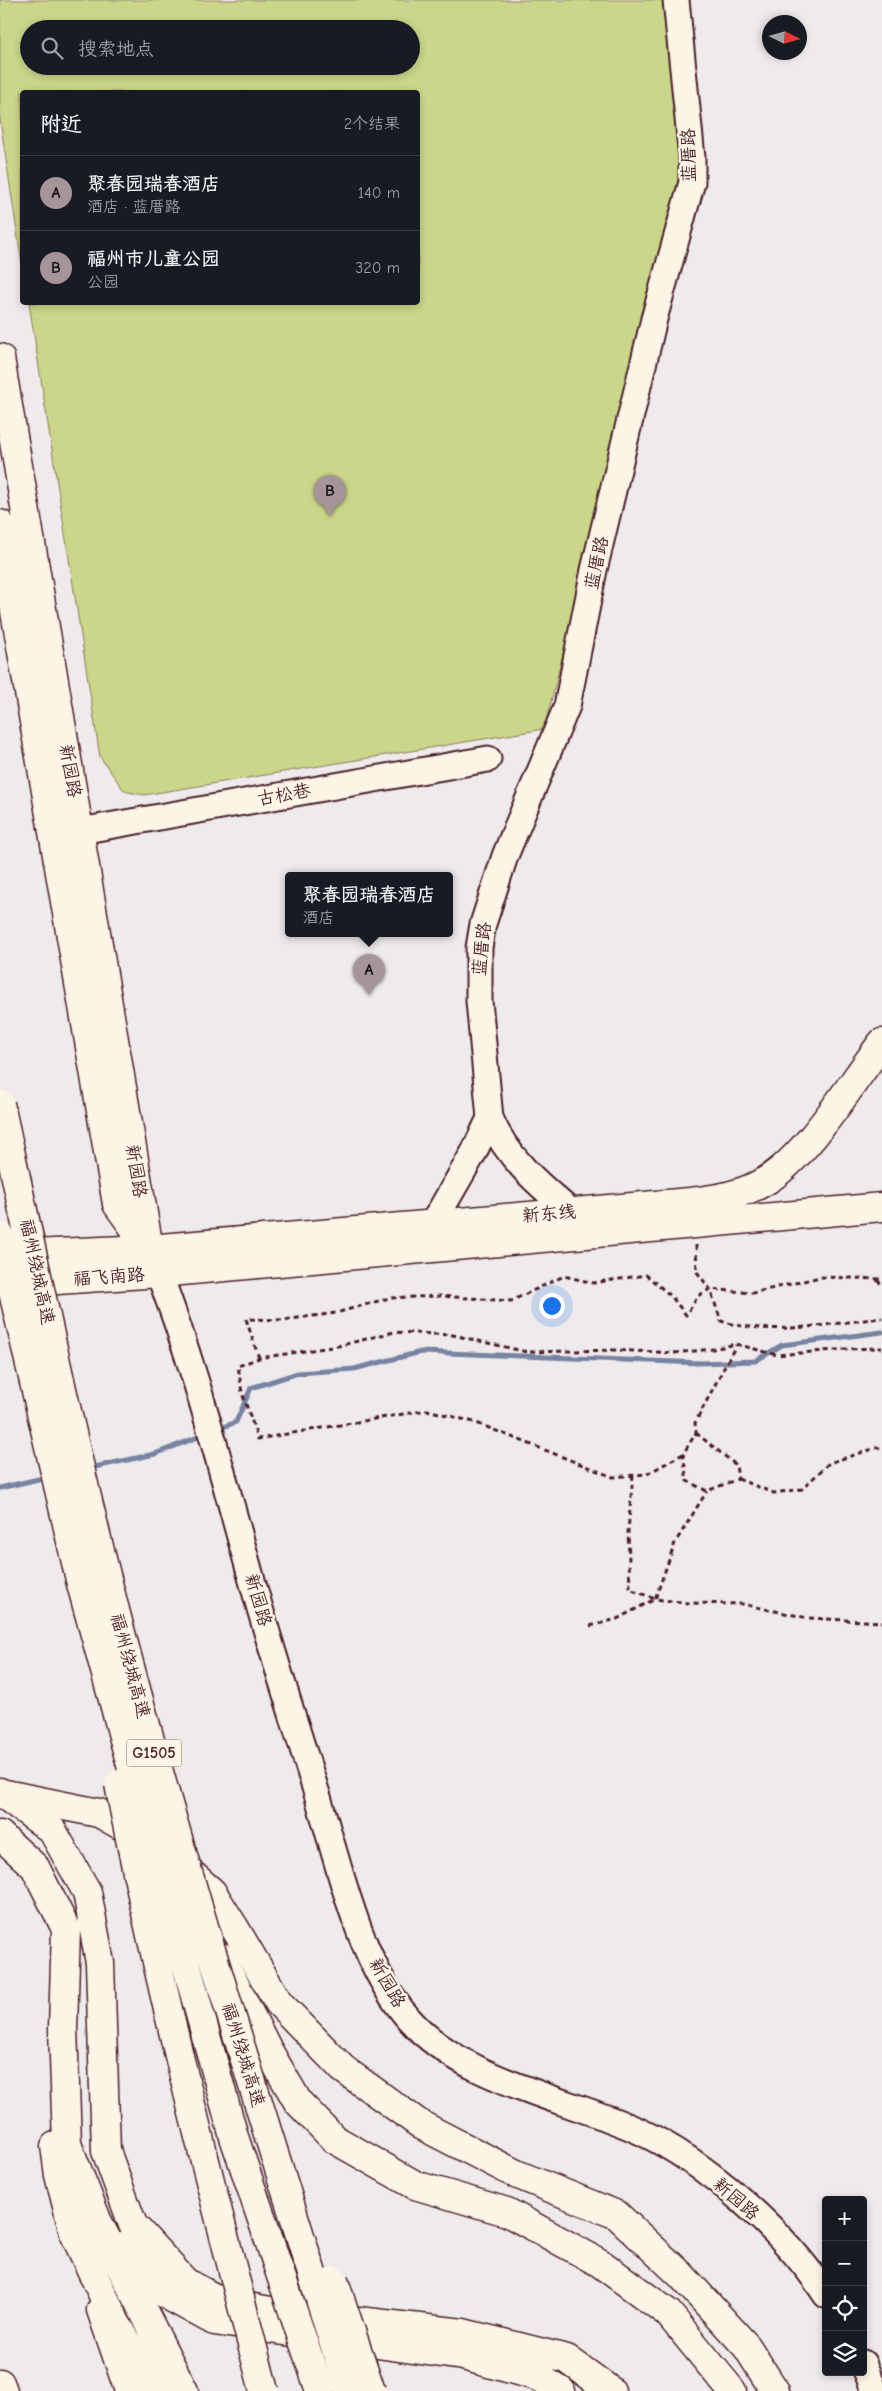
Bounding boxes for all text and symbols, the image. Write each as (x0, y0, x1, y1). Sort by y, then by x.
north arrow (762, 15, 807, 60)
search box (20, 20, 420, 75)
icon: search (38, 34, 66, 62)
text: 搜索地点 (78, 38, 154, 60)
text: 附近 (40, 112, 82, 136)
text: 2个结果 (344, 115, 400, 133)
street label: 蓝厝路 (678, 128, 700, 182)
text: 聚春园瑞春酒店 (87, 173, 220, 195)
text: A (52, 184, 60, 202)
text: 140 m (358, 184, 400, 202)
text: 酒店 · 蓝厝路 (87, 198, 181, 216)
text: 福州市儿童公园 (87, 248, 220, 270)
text: B (51, 259, 61, 277)
text: 320 m (355, 259, 400, 277)
text: 公园 (87, 273, 119, 291)
pin: B (314, 475, 346, 516)
street label: 蓝厝路 (581, 534, 613, 592)
street label: 新园路 (55, 743, 85, 799)
street label: 古松巷 (256, 780, 312, 810)
popup (285, 872, 453, 937)
text: 聚春园瑞春酒店 (302, 884, 436, 906)
text: 酒店 (302, 909, 335, 927)
street label: 蓝厝路 (469, 921, 495, 977)
pin: A (353, 954, 385, 995)
street label: 新园路 (121, 1143, 151, 1199)
street label: 新东线 (521, 1201, 577, 1227)
street label: 福州绕城高速 (16, 1217, 58, 1327)
street label: 福飞南路 (72, 1264, 146, 1290)
your location (539, 1293, 565, 1319)
street label: 新园路 (240, 1571, 276, 1629)
street label: 福州绕城高速 (106, 1611, 154, 1721)
road number: G1505 (126, 1740, 182, 1766)
street label: 新园路 (364, 1954, 410, 2012)
street label: 福州绕城高速 (217, 2000, 269, 2110)
street label: 新园路 (709, 2173, 763, 2225)
map controls (822, 2196, 867, 2376)
button: + (822, 2196, 867, 2241)
button: − (822, 2241, 867, 2286)
button: locate (822, 2286, 867, 2331)
button: layers (822, 2331, 867, 2376)

